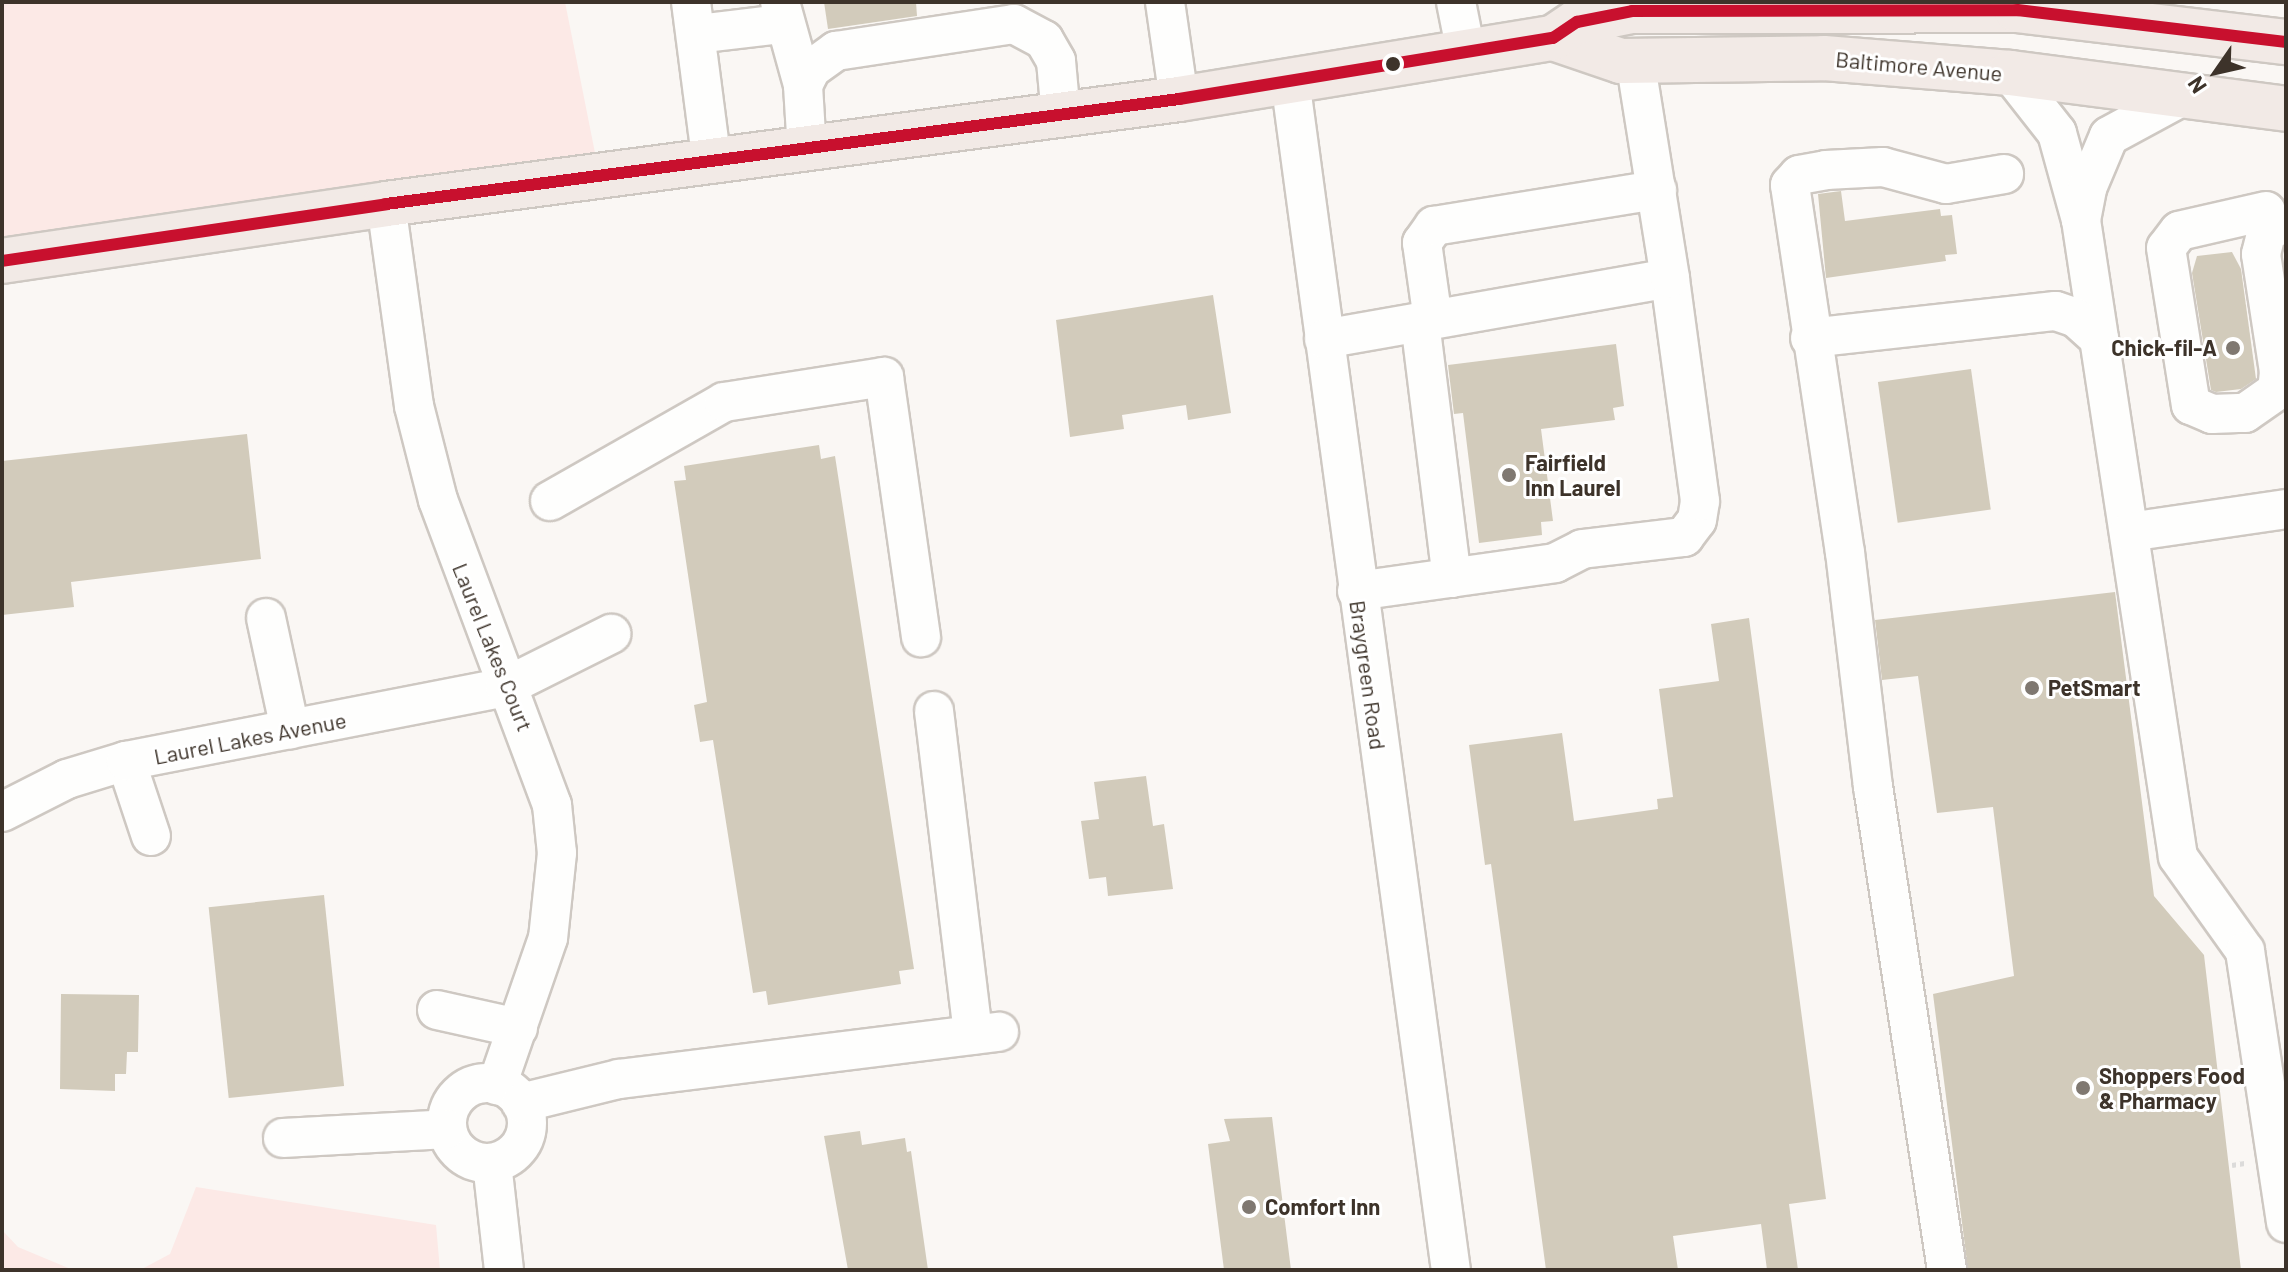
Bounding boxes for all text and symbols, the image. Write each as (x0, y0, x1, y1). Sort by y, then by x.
north arrow (2176, 32, 2256, 112)
street label: Baltimore Avenue (1834, 46, 2004, 86)
unlabelled marker (1385, 56, 1401, 72)
text: N (2181, 72, 2211, 99)
place label: Chick-fil-A (2111, 335, 2217, 361)
marker: Chick-fil-A (2224, 339, 2242, 357)
place label: Fairfield Inn Laurel (1525, 449, 1621, 500)
marker: Fairfield Inn Laurel (1500, 466, 1518, 484)
street label: Laurel Lakes Court (447, 559, 539, 735)
street label: Braygreen Road (1344, 599, 1392, 751)
place label: PetSmart (2048, 675, 2141, 701)
marker: PetSmart (2023, 679, 2041, 697)
street label: Laurel Lakes Avenue (152, 706, 348, 770)
place label: Shoppers Food & Pharmacy (2099, 1062, 2245, 1114)
marker: Shoppers Food & Pharmacy (2074, 1079, 2092, 1097)
place label: Comfort Inn (1265, 1194, 1380, 1220)
marker: Comfort Inn (1240, 1198, 1258, 1216)

